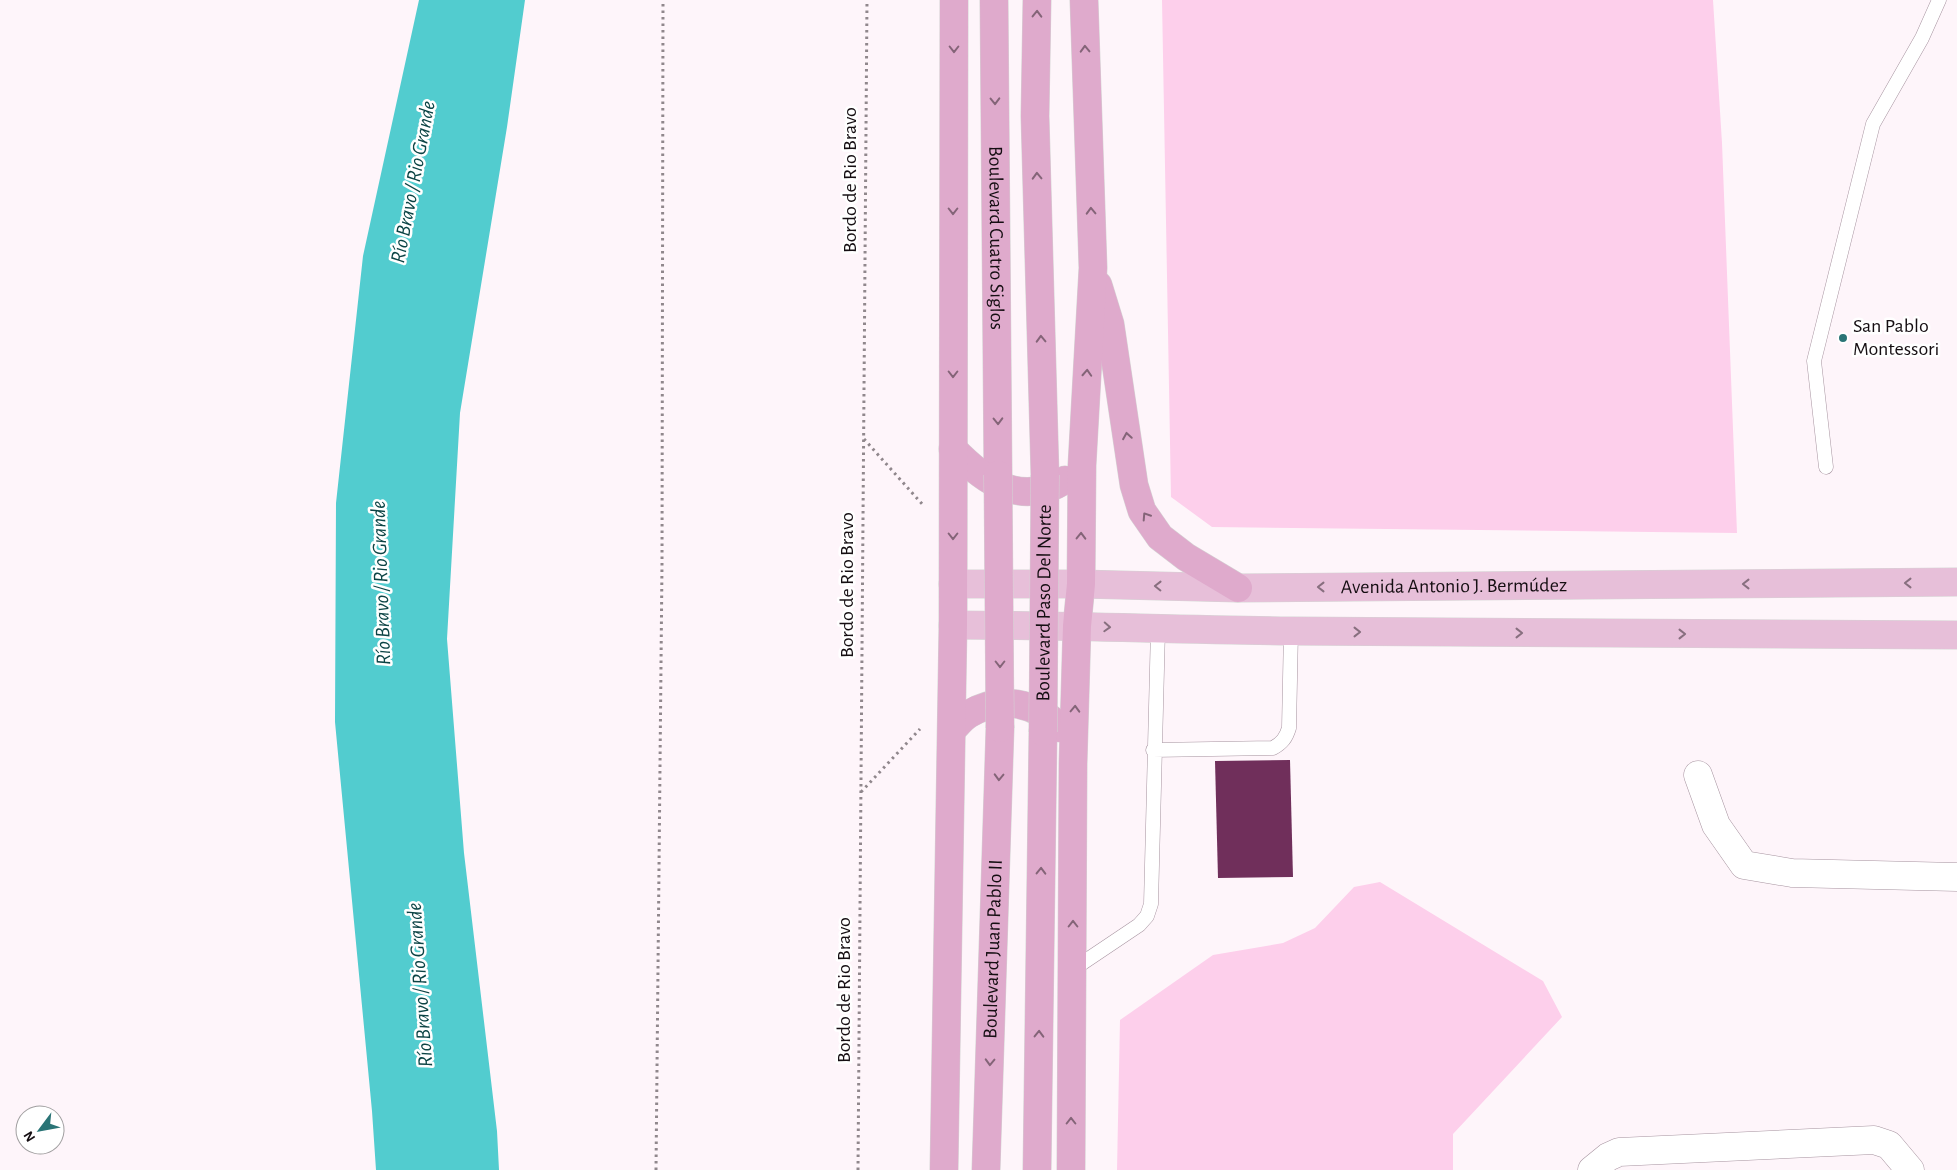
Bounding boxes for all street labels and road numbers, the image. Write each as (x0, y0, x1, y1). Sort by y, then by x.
street label: Bordo de Rio Bravo (840, 107, 860, 253)
street label: Boulevard Cuatro Siglos (985, 146, 1007, 330)
street label: Boulevard Paso Del Norte (1033, 504, 1055, 702)
street label: Bordo de Rio Bravo (837, 512, 857, 658)
street label: Avenida Antonio J. Bermúdez (1341, 575, 1567, 597)
street label: Boulevard Juan Pablo II (980, 859, 1006, 1039)
street label: Bordo de Rio Bravo (834, 917, 854, 1063)

